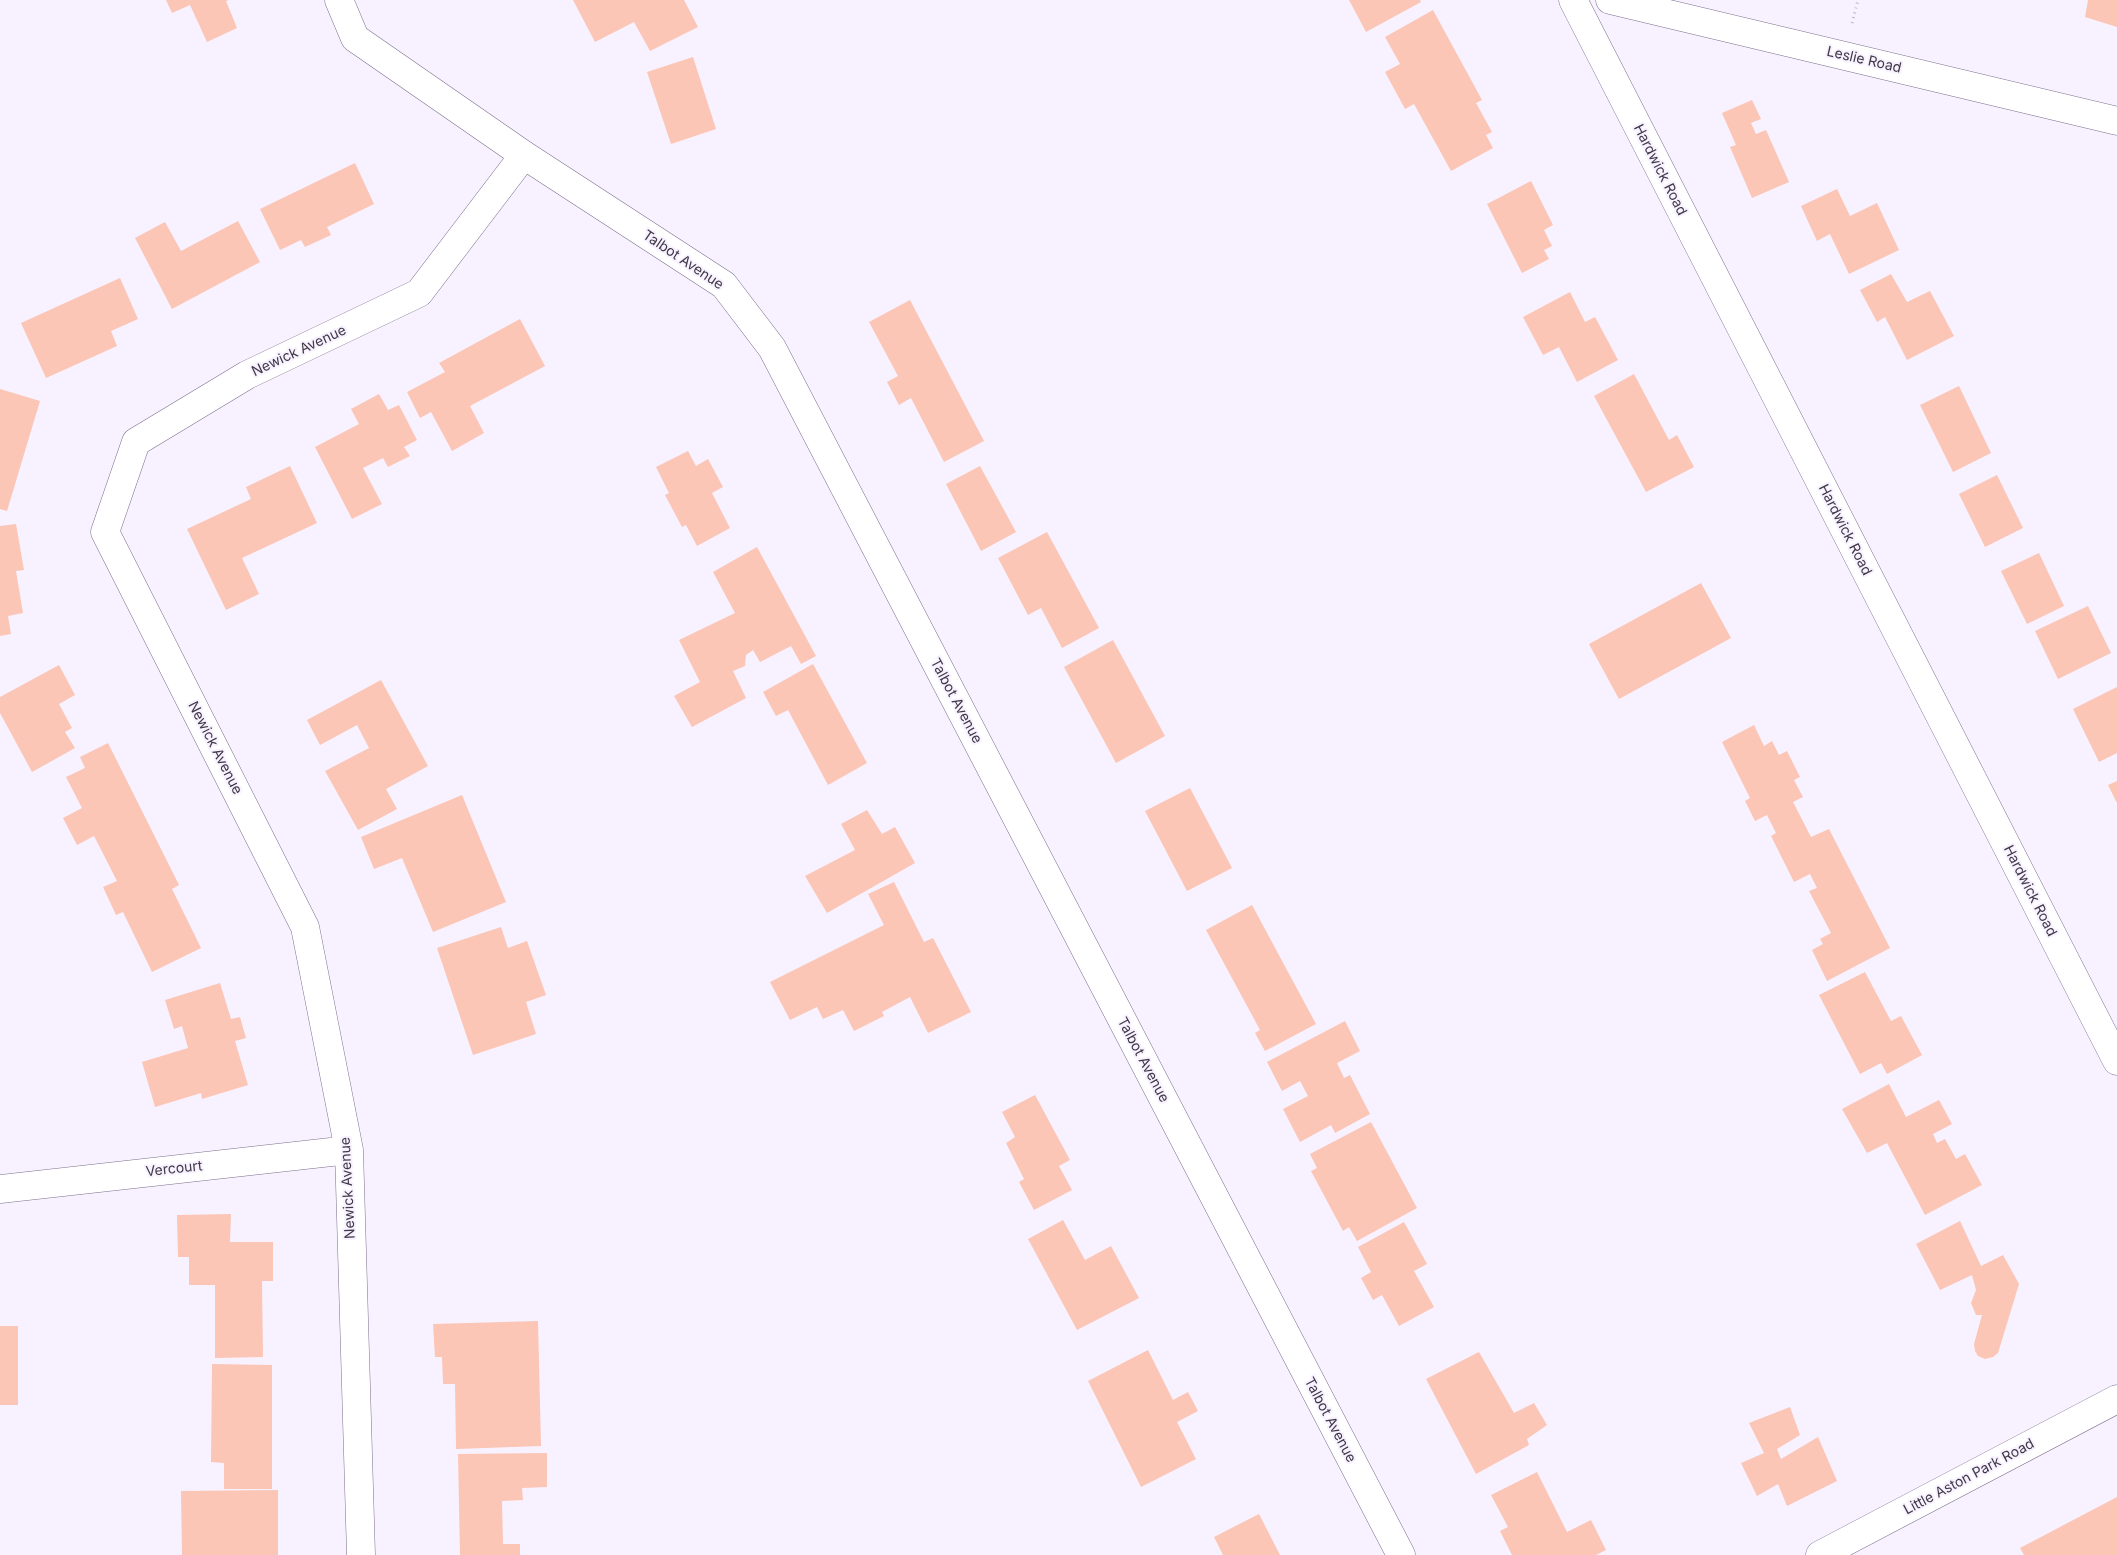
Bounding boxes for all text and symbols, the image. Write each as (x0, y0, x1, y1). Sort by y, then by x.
street label: Leslie Road (1825, 43, 1903, 77)
street label: Hardwick Road (1630, 122, 1690, 218)
street label: Talbot Avenue (639, 227, 727, 293)
street label: Newick Avenue (249, 322, 349, 380)
street label: Hardwick Road (1815, 482, 1875, 578)
street label: Talbot Avenue (927, 656, 985, 746)
street label: Newick Avenue (184, 699, 246, 797)
street label: Hardwick Road (2000, 843, 2060, 939)
street label: Talbot Avenue (1114, 1015, 1172, 1105)
street label: Newick Avenue (337, 1137, 359, 1239)
street label: Vercourt (145, 1158, 203, 1180)
street label: Talbot Avenue (1301, 1375, 1359, 1465)
street label: Little Aston Park Road (1901, 1435, 2037, 1519)

